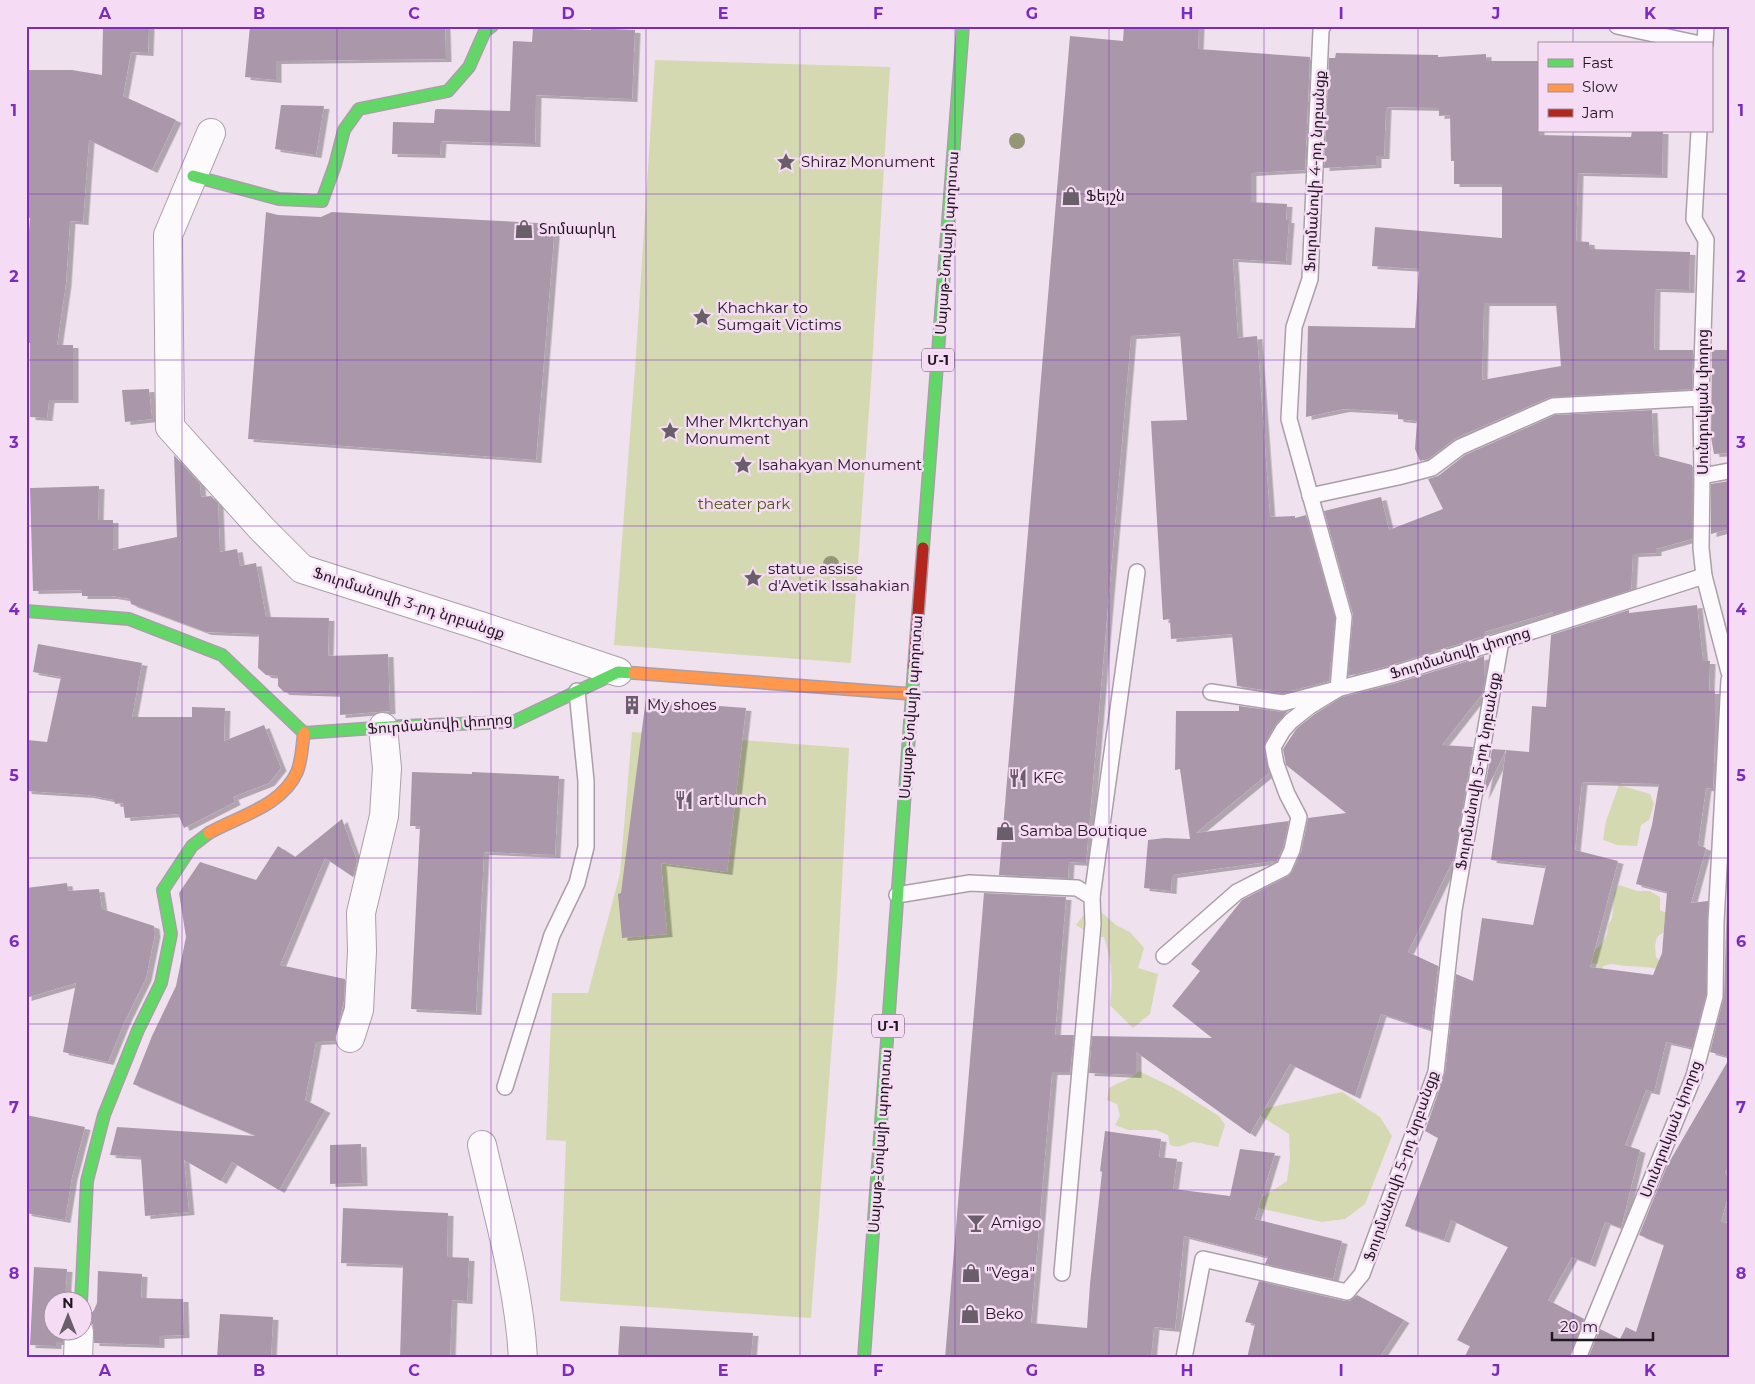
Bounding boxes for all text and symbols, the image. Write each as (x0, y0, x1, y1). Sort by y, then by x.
text: A (98, 4, 112, 23)
text: B (253, 4, 265, 23)
text: C (408, 4, 420, 23)
text: D (561, 4, 575, 23)
text: E (718, 4, 728, 23)
text: F (873, 4, 883, 23)
text: G (1026, 4, 1038, 23)
text: H (1181, 4, 1193, 23)
text: I (1338, 4, 1344, 23)
text: J (1491, 4, 1500, 23)
text: K (1644, 4, 1657, 23)
legend (1538, 42, 1712, 132)
text: Fast (1582, 53, 1613, 72)
street label: Ֆուրմանովի 4-րդ նրբանցք (1300, 70, 1329, 272)
text: Slow (1582, 77, 1618, 96)
text: 1 (11, 101, 17, 120)
text: 1 (1738, 101, 1744, 120)
text: Jam (1581, 103, 1614, 122)
street label: Սայաթ-Նովայի պողոտա (931, 150, 962, 336)
place icon: Shiraz Monument (775, 151, 797, 173)
place label: Shiraz Monument (801, 152, 935, 171)
shop icon: Ֆեյշն (1060, 185, 1082, 207)
place label: Ֆեյշն (1086, 186, 1125, 205)
shop icon: Տոմսարկղ (513, 218, 535, 240)
place label: Տոմսարկղ (539, 219, 616, 238)
text: 2 (9, 267, 19, 286)
text: 2 (1736, 267, 1746, 286)
place label: Khachkar to Sumgait Victims (717, 298, 841, 334)
place icon: Khachkar to Sumgait Victims (691, 306, 713, 328)
street label: Սունդուկյան փողոց (1693, 329, 1712, 475)
road number: Մ-1 (922, 348, 954, 372)
place label: Mher Mkrtchyan Monument (685, 412, 809, 448)
place icon: Mher Mkrtchyan Monument (659, 420, 681, 442)
text: 3 (8, 433, 19, 452)
text: 3 (1735, 433, 1746, 452)
place icon: Isahakyan Monument (732, 454, 754, 476)
place label: Isahakyan Monument (758, 455, 922, 474)
park label: theater park (698, 494, 790, 513)
place label: statue assise d'Avetik Issahakian (768, 559, 910, 595)
street label: Ֆուրմանովի 3-րդ նրբանցք (311, 563, 507, 643)
place icon: statue assise d'Avetik Issahakian (742, 567, 764, 589)
text: 4 (8, 600, 20, 619)
text: 4 (1735, 600, 1747, 619)
street label: Սայաթ-Նովայի պողոտա (895, 614, 926, 800)
street label: Ֆուրմանովի փողոց (1388, 622, 1532, 683)
street label: Ֆուրմանովի 5-րդ նրբանցք (1451, 671, 1504, 871)
building icon: My shoes (621, 694, 643, 716)
place label: My shoes (647, 695, 717, 714)
street label: Ֆուրմանովի փողոց (367, 709, 513, 738)
text: 5 (9, 766, 19, 785)
text: 5 (1736, 766, 1746, 785)
restaurant icon: KFC (1007, 767, 1029, 789)
place label: KFC (1033, 768, 1064, 787)
restaurant icon: art lunch (673, 789, 695, 811)
place label: art lunch (699, 790, 767, 809)
shop icon: Samba Boutique (994, 820, 1016, 842)
place label: Samba Boutique (1020, 821, 1147, 840)
text: 6 (9, 932, 19, 951)
text: 6 (1736, 932, 1746, 951)
road number: Մ-1 (872, 1014, 904, 1038)
street label: Սայաթ-Նովայի պողոտա (864, 1048, 895, 1234)
street label: Սունդուկյան փողոց (1636, 1057, 1706, 1200)
street label: Ֆուրմանովի 5-րդ նրբանցք (1359, 1068, 1442, 1264)
text: 7 (9, 1098, 19, 1117)
text: 7 (1736, 1098, 1746, 1117)
bar icon: Amigo (965, 1212, 987, 1234)
place label: Amigo (991, 1213, 1041, 1232)
shop icon: "Vega" (960, 1262, 982, 1284)
place label: "Vega" (986, 1263, 1035, 1282)
text: 8 (9, 1264, 19, 1283)
text: 8 (1736, 1264, 1746, 1283)
north arrow (42, 1292, 92, 1342)
text: N (62, 1294, 74, 1312)
shop icon: Beko (959, 1303, 981, 1325)
place label: Beko (985, 1304, 1023, 1323)
scale bar (1552, 1309, 1654, 1341)
text: 20 m (1560, 1317, 1598, 1336)
text: A (98, 1361, 112, 1380)
text: B (253, 1361, 265, 1380)
text: C (408, 1361, 420, 1380)
text: D (561, 1361, 575, 1380)
text: E (718, 1361, 728, 1380)
text: F (873, 1361, 883, 1380)
text: G (1026, 1361, 1038, 1380)
text: H (1181, 1361, 1193, 1380)
text: I (1338, 1361, 1344, 1380)
text: J (1491, 1361, 1500, 1380)
text: K (1644, 1361, 1657, 1380)

